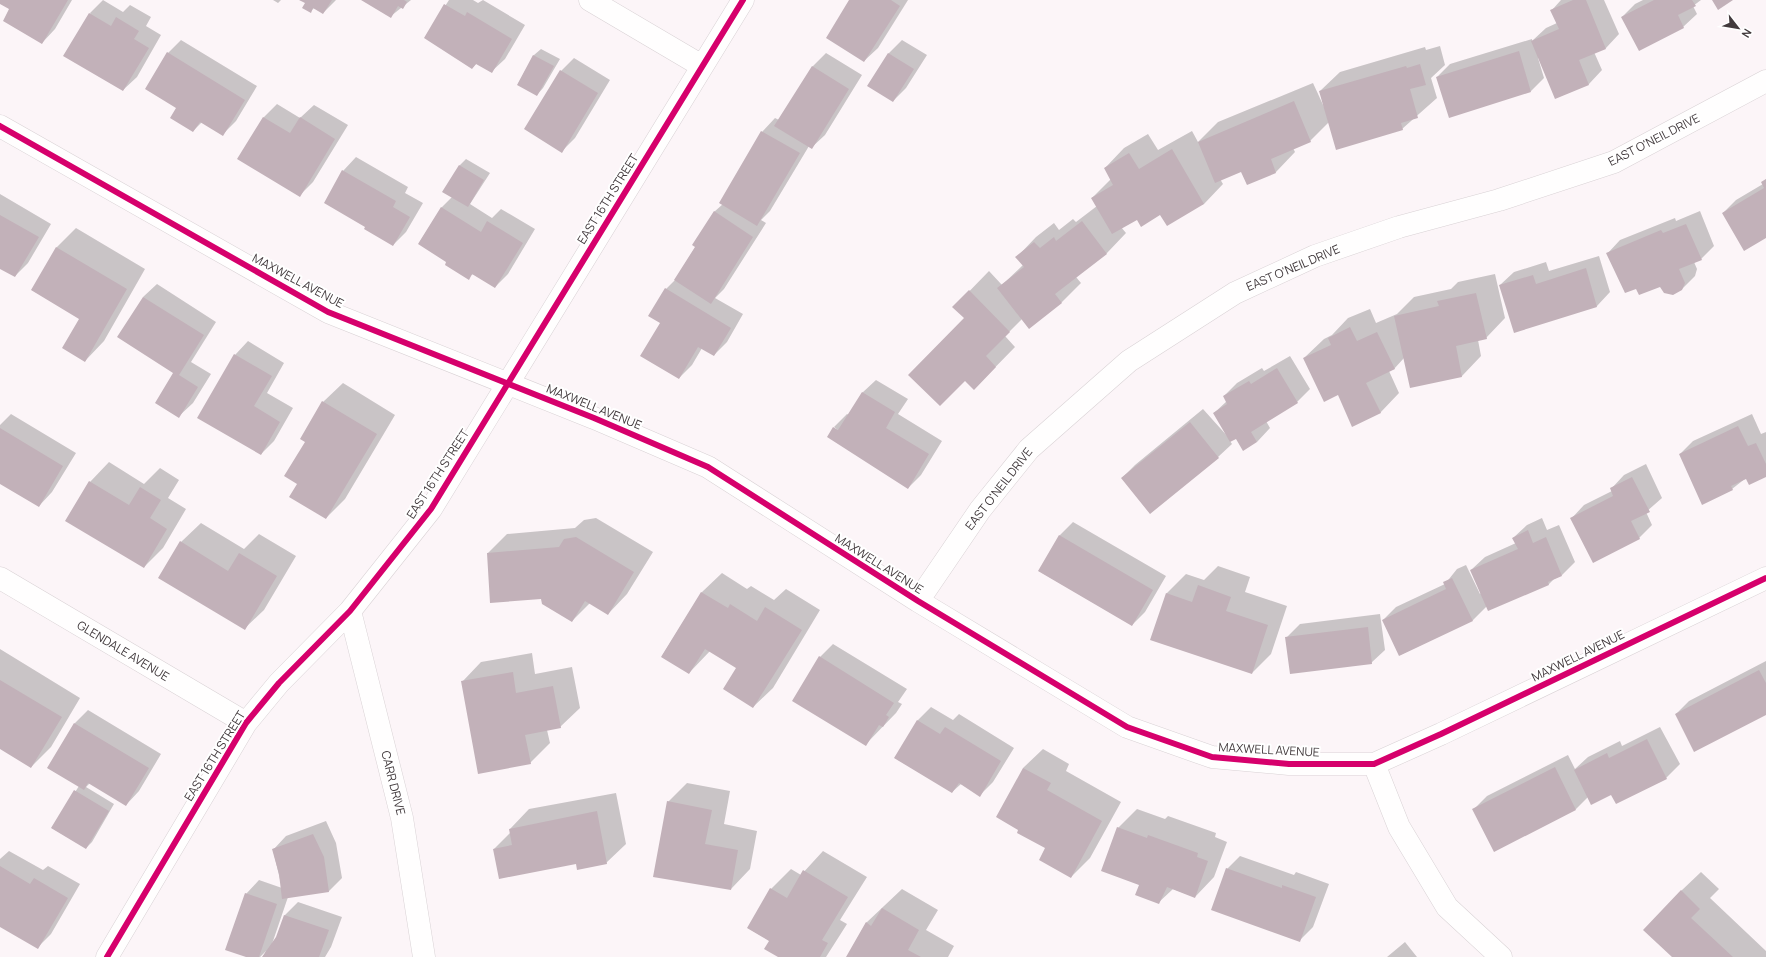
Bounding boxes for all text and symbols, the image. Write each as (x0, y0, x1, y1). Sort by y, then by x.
north arrow (1718, 8, 1758, 48)
text: N (1738, 26, 1755, 41)
street label: EAST O'NEIL DRIVE (1605, 109, 1702, 170)
street label: EAST 16TH STREET (573, 150, 643, 247)
street label: EAST O'NEIL DRIVE (1243, 240, 1342, 295)
street label: MAXWELL AVENUE (249, 249, 347, 312)
street label: MAXWELL AVENUE (544, 380, 645, 433)
street label: EAST 16TH STREET (402, 425, 473, 522)
street label: EAST O'NEIL DRIVE (961, 444, 1036, 533)
street label: MAXWELL AVENUE (832, 529, 927, 598)
street label: GLENDALE AVENUE (74, 616, 173, 685)
street label: MAXWELL AVENUE (1528, 626, 1627, 685)
street label: EAST 16TH STREET (180, 707, 250, 804)
street label: MAXWELL AVENUE (1218, 738, 1320, 761)
street label: CARR DRIVE (377, 749, 410, 817)

